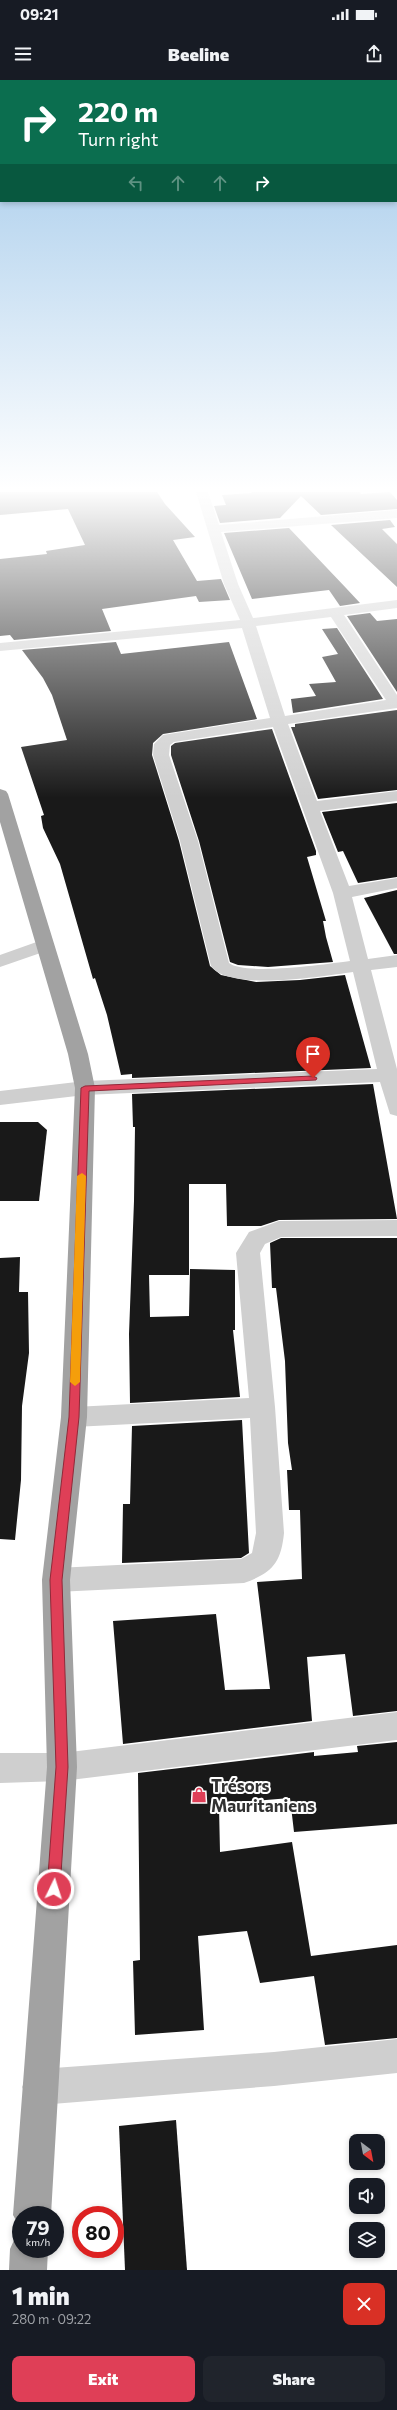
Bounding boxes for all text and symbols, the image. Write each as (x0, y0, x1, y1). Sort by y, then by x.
text: 09:21 (20, 5, 59, 23)
icon: menu (12, 43, 34, 65)
text: Beeline (168, 43, 229, 65)
icon: share (363, 43, 385, 65)
text: 220 m (78, 94, 158, 128)
icon: right (12, 96, 64, 148)
text: Turn right (78, 128, 158, 150)
icon: left (125, 172, 147, 194)
icon: ahead (167, 172, 189, 194)
icon: ahead (209, 172, 231, 194)
icon: right (251, 172, 273, 194)
pin (296, 1037, 330, 1078)
icon: arrive (302, 1043, 324, 1065)
place label: Trésors Mauritaniens (211, 1775, 315, 1816)
shop icon: Trésors Mauritaniens (190, 1786, 208, 1804)
position arrow (33, 1868, 75, 1910)
north arrow (349, 2134, 385, 2170)
map controls (349, 2134, 385, 2258)
button: sound (349, 2178, 385, 2214)
speed limit sign: 80 (72, 2206, 124, 2258)
text: 79 (26, 2215, 50, 2239)
button: layers (349, 2222, 385, 2258)
text: km/h (26, 2236, 50, 2248)
text: 1 min (12, 2281, 70, 2310)
button: close (343, 2283, 385, 2325)
text: 280 m · 09:22 (12, 2311, 91, 2327)
button: Exit (12, 2356, 195, 2402)
button: Share (203, 2356, 385, 2402)

